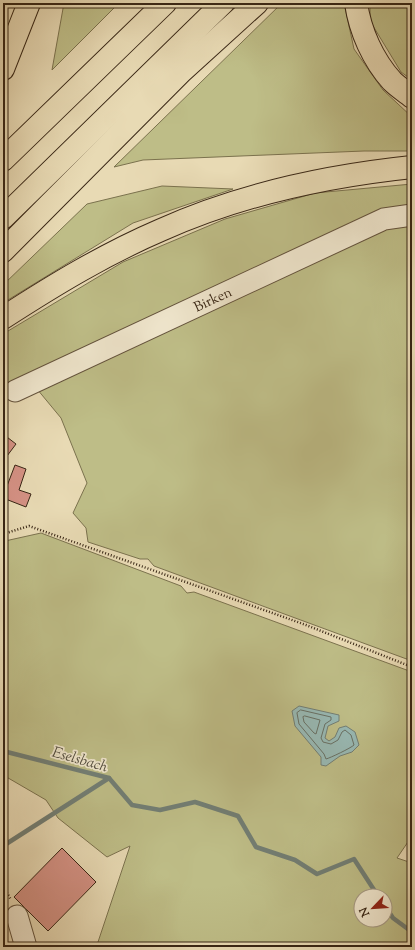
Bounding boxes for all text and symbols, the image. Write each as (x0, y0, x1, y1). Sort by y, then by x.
street label: Birken (191, 283, 236, 318)
water label: Eselsbach (49, 743, 110, 779)
north arrow (353, 888, 393, 928)
text: N (356, 904, 374, 920)

